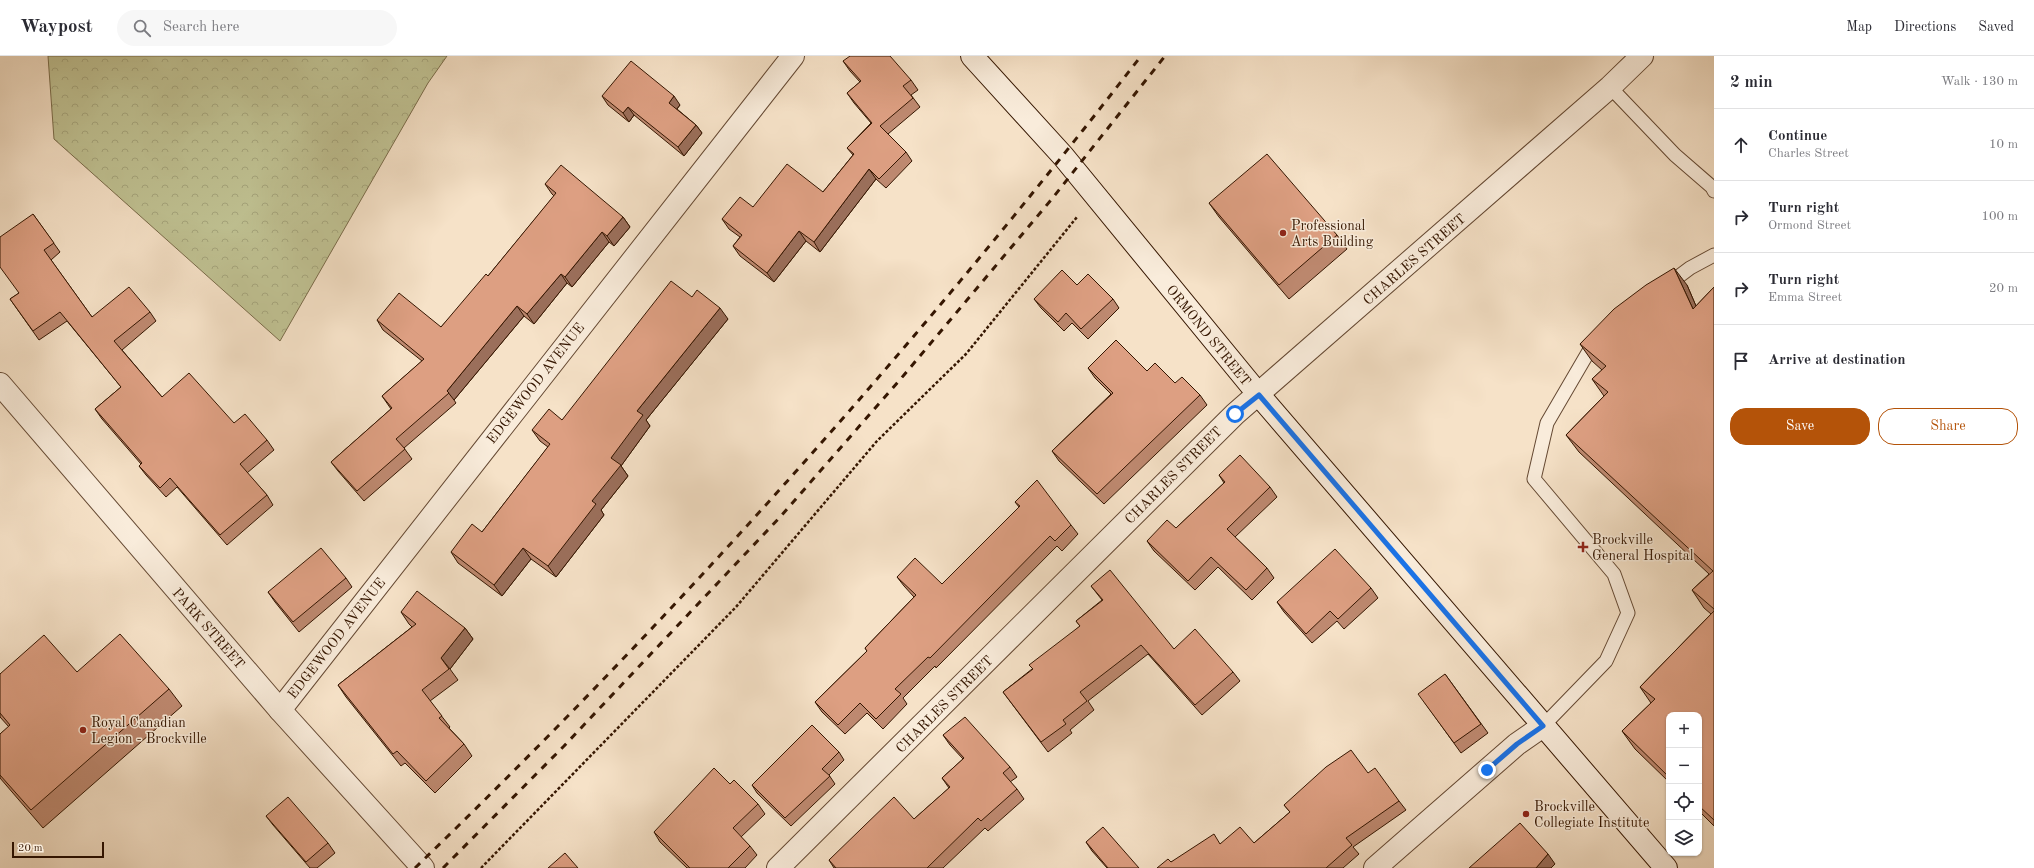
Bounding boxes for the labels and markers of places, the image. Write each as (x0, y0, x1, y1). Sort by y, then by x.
place label: Professional Arts Building (1291, 219, 1374, 249)
marker: Professional Arts Building (1278, 228, 1288, 238)
place label: Brockville General Hospital (1592, 533, 1694, 563)
marker: Brockville General Hospital (1577, 541, 1589, 553)
place label: Royal Canadian Legion - Brockville (91, 716, 207, 746)
marker: Royal Canadian Legion - Brockville (78, 725, 88, 735)
place label: Brockville Collegiate Institute (1534, 800, 1649, 830)
marker: Brockville Collegiate Institute (1521, 809, 1531, 819)

